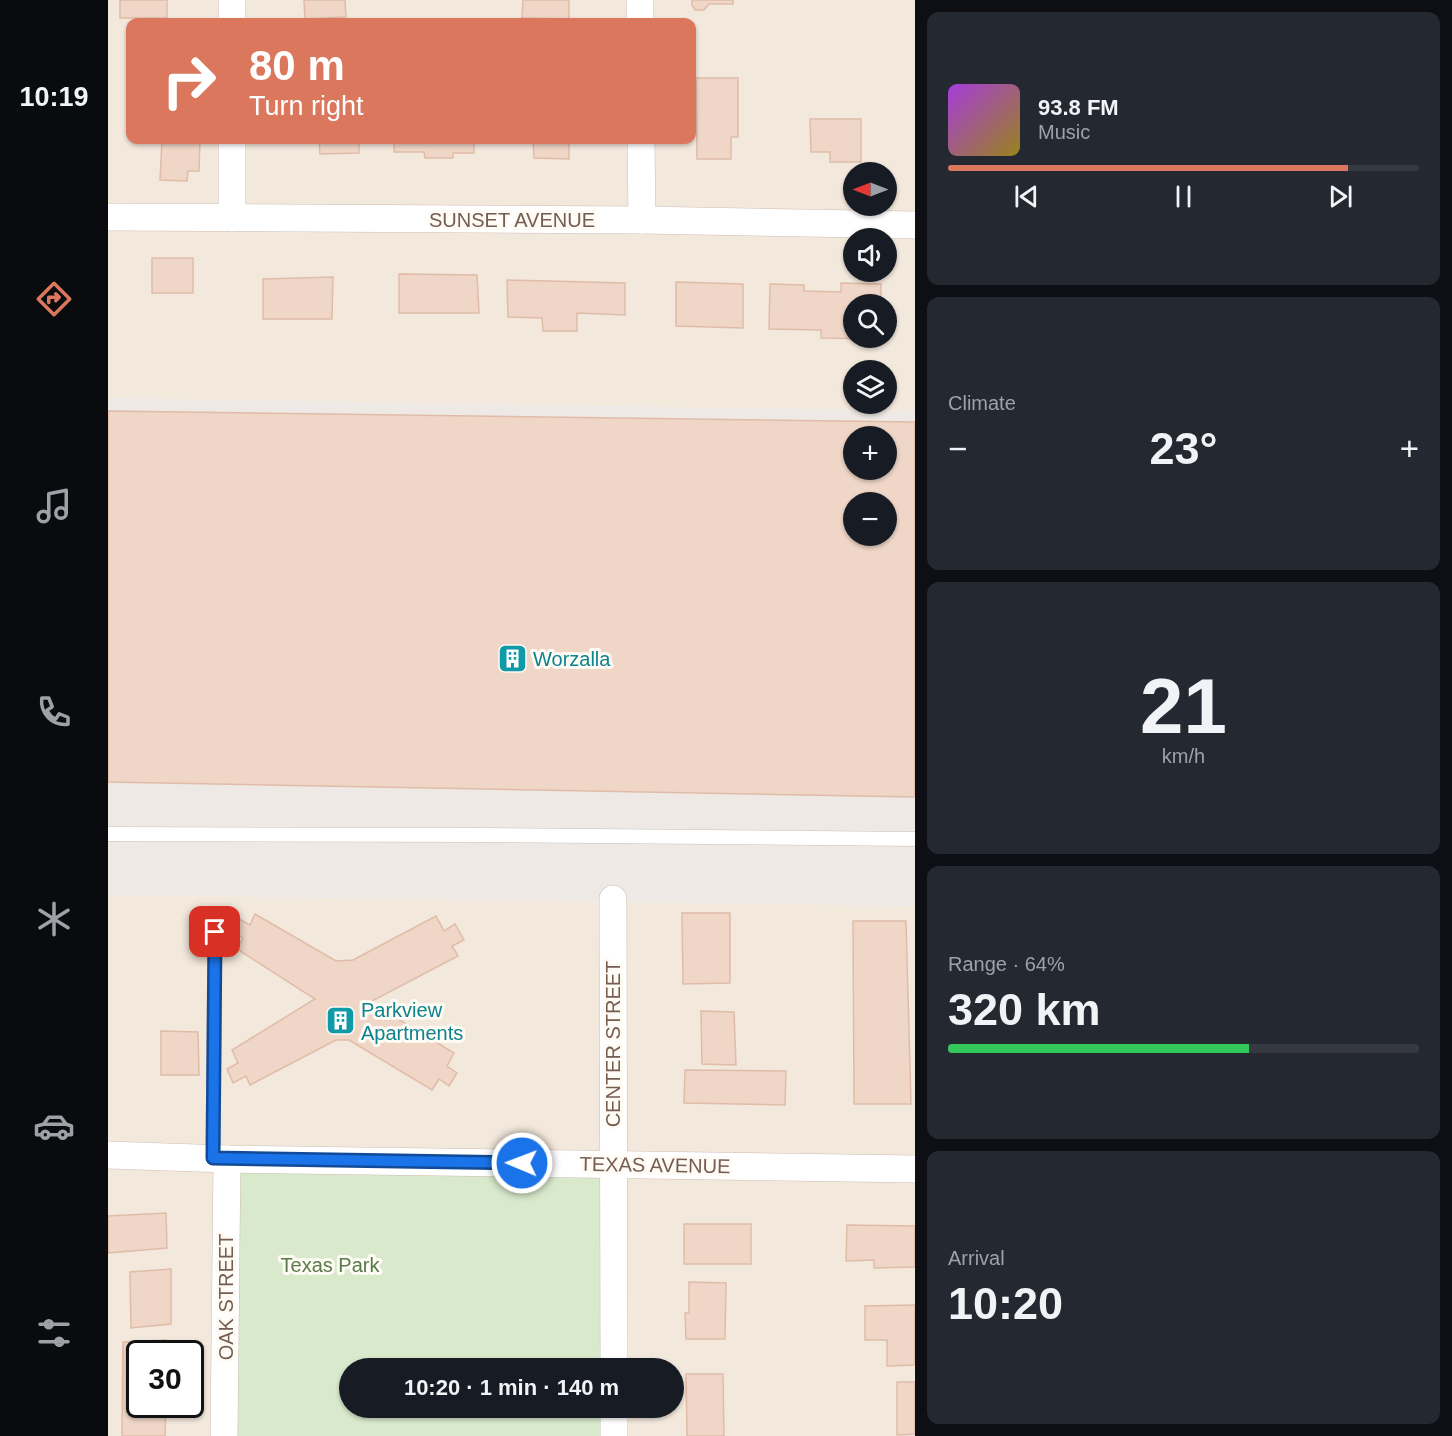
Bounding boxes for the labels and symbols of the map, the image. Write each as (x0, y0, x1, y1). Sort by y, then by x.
north arrow (843, 162, 897, 216)
street label: SUNSET AVENUE (429, 209, 595, 231)
building icon: Worzalla (496, 643, 528, 675)
place label: Worzalla (533, 648, 611, 670)
pin (189, 906, 240, 957)
street label: CENTER STREET (602, 961, 624, 1127)
place label: Parkview Apartments (361, 999, 463, 1044)
building icon: Parkview Apartments (324, 1005, 356, 1037)
position arrow (490, 1131, 554, 1195)
street label: TEXAS AVENUE (579, 1153, 731, 1177)
street label: OAK STREET (215, 1234, 237, 1360)
park label: Texas Park (281, 1254, 380, 1276)
speed limit sign: 30 (126, 1340, 204, 1418)

